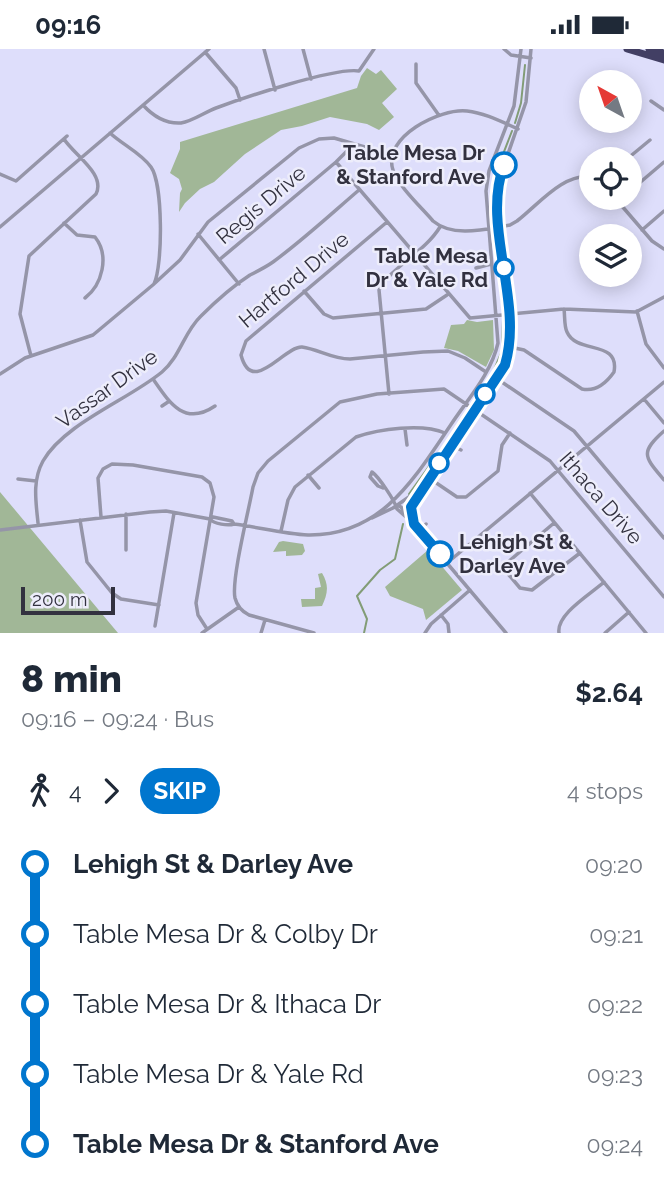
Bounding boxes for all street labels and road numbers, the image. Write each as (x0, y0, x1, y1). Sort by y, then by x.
street label: Regis Drive (211, 160, 310, 249)
street label: Hartford Drive (234, 226, 354, 333)
street label: Vassar Drive (51, 344, 162, 434)
street label: Ithaca Drive (554, 446, 648, 549)

